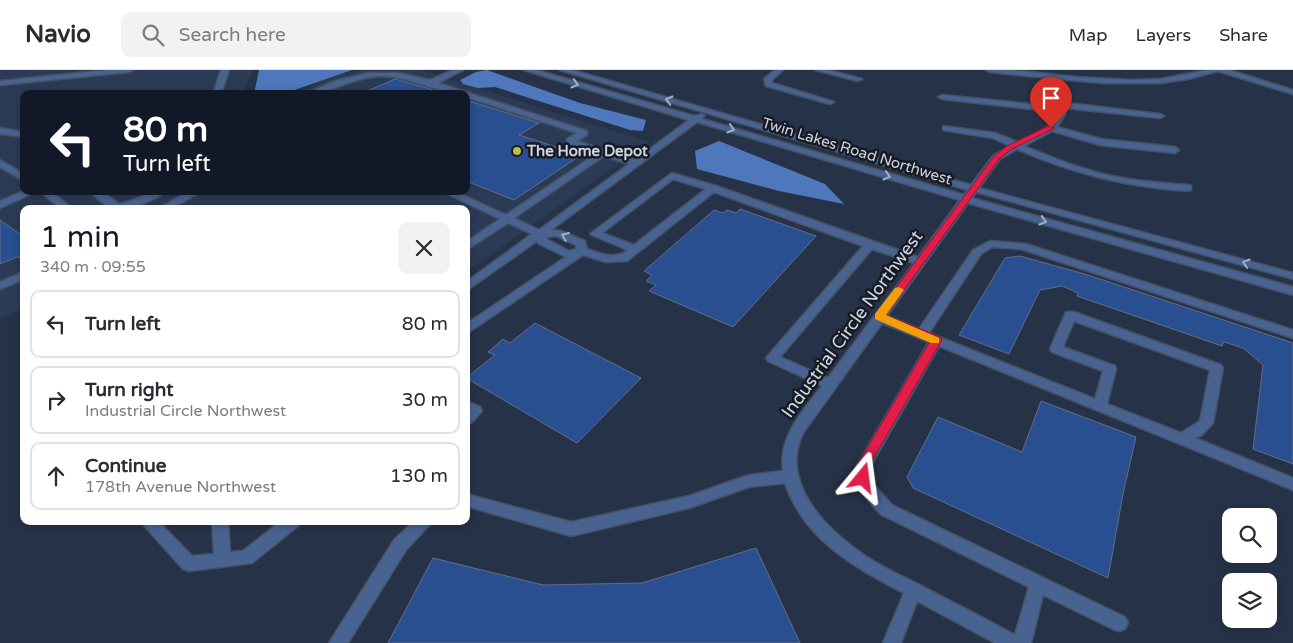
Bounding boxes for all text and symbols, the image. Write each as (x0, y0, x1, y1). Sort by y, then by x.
search box (121, 12, 471, 57)
text: Navio (25, 20, 91, 49)
icon: search (139, 21, 167, 49)
text: Search here (179, 24, 286, 46)
text: Map (1069, 24, 1108, 46)
text: Layers (1136, 24, 1191, 46)
text: Share (1219, 24, 1268, 46)
pin (1030, 77, 1072, 128)
one-way arrow (570, 78, 579, 88)
icon: arrive (1037, 84, 1065, 112)
one-way arrow (665, 95, 673, 105)
text: 80 m (123, 109, 208, 151)
icon: left (40, 110, 105, 175)
street label: Twin Lakes Road Northwest (760, 114, 954, 189)
one-way arrow (726, 124, 735, 134)
place label: The Home Depot (526, 142, 648, 161)
marker: The Home Depot (511, 145, 523, 157)
text: Turn left (123, 151, 211, 177)
one-way arrow (882, 170, 890, 180)
one-way arrow (1038, 215, 1047, 226)
text: 1 min (40, 219, 120, 256)
button: close (398, 222, 450, 274)
street label: Industrial Circle Northwest (777, 226, 927, 422)
one-way arrow (561, 232, 570, 242)
text: 340 m · 09:55 (40, 257, 146, 277)
one-way arrow (1243, 258, 1251, 268)
icon: left (42, 310, 70, 338)
text: Turn left (85, 313, 161, 335)
text: 80 m (402, 313, 448, 335)
text: Turn right (85, 379, 173, 401)
icon: right (42, 386, 70, 414)
text: 30 m (402, 389, 448, 411)
text: Industrial Circle Northwest (85, 401, 286, 421)
position arrow (836, 451, 888, 503)
text: Continue (85, 455, 167, 477)
icon: ahead (42, 462, 70, 490)
text: 130 m (390, 465, 448, 487)
text: 178th Avenue Northwest (85, 477, 276, 497)
map controls (1222, 508, 1277, 628)
button: search (1222, 508, 1277, 563)
button: layers (1222, 573, 1277, 628)

